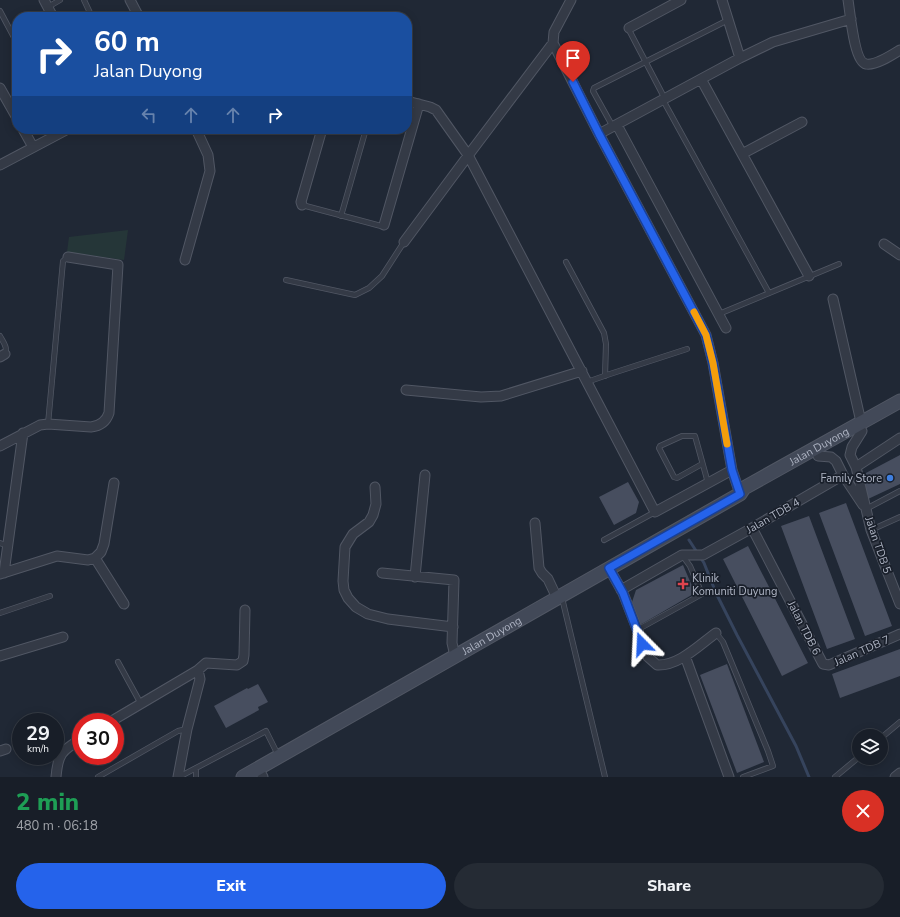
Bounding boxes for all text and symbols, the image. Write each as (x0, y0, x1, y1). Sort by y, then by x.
text: 60 m (94, 23, 160, 61)
icon: right (28, 28, 80, 80)
pin (556, 41, 590, 82)
icon: arrive (562, 47, 584, 69)
text: Jalan Duyong (94, 59, 202, 83)
icon: left (138, 104, 160, 126)
icon: ahead (180, 104, 202, 126)
icon: ahead (222, 104, 244, 126)
icon: right (264, 104, 286, 126)
street label: Jalan Duyong (785, 423, 852, 469)
place label: Family Store (820, 471, 882, 486)
marker: Family Store (885, 473, 895, 483)
street label: Jalan TDB 4 (743, 495, 803, 538)
street label: Jalan TDB 5 (861, 514, 895, 576)
place label: Klinik Komuniti Duyung (692, 571, 777, 599)
marker: Klinik Komuniti Duyung (677, 578, 689, 590)
street label: Jalan TDB 6 (783, 597, 824, 658)
street label: Jalan Duyong (458, 613, 524, 659)
position arrow (621, 623, 663, 665)
street label: Jalan TDB 7 (831, 632, 892, 670)
speed limit sign: 30 (72, 713, 124, 765)
text: 29 (26, 720, 50, 747)
map controls (852, 729, 888, 765)
button: layers (852, 729, 888, 765)
text: km/h (27, 742, 49, 756)
text: 2 min (16, 786, 79, 818)
button: close (842, 790, 884, 832)
text: 480 m · 06:18 (16, 817, 98, 835)
button: Exit (16, 863, 446, 909)
button: Share (454, 863, 884, 909)

